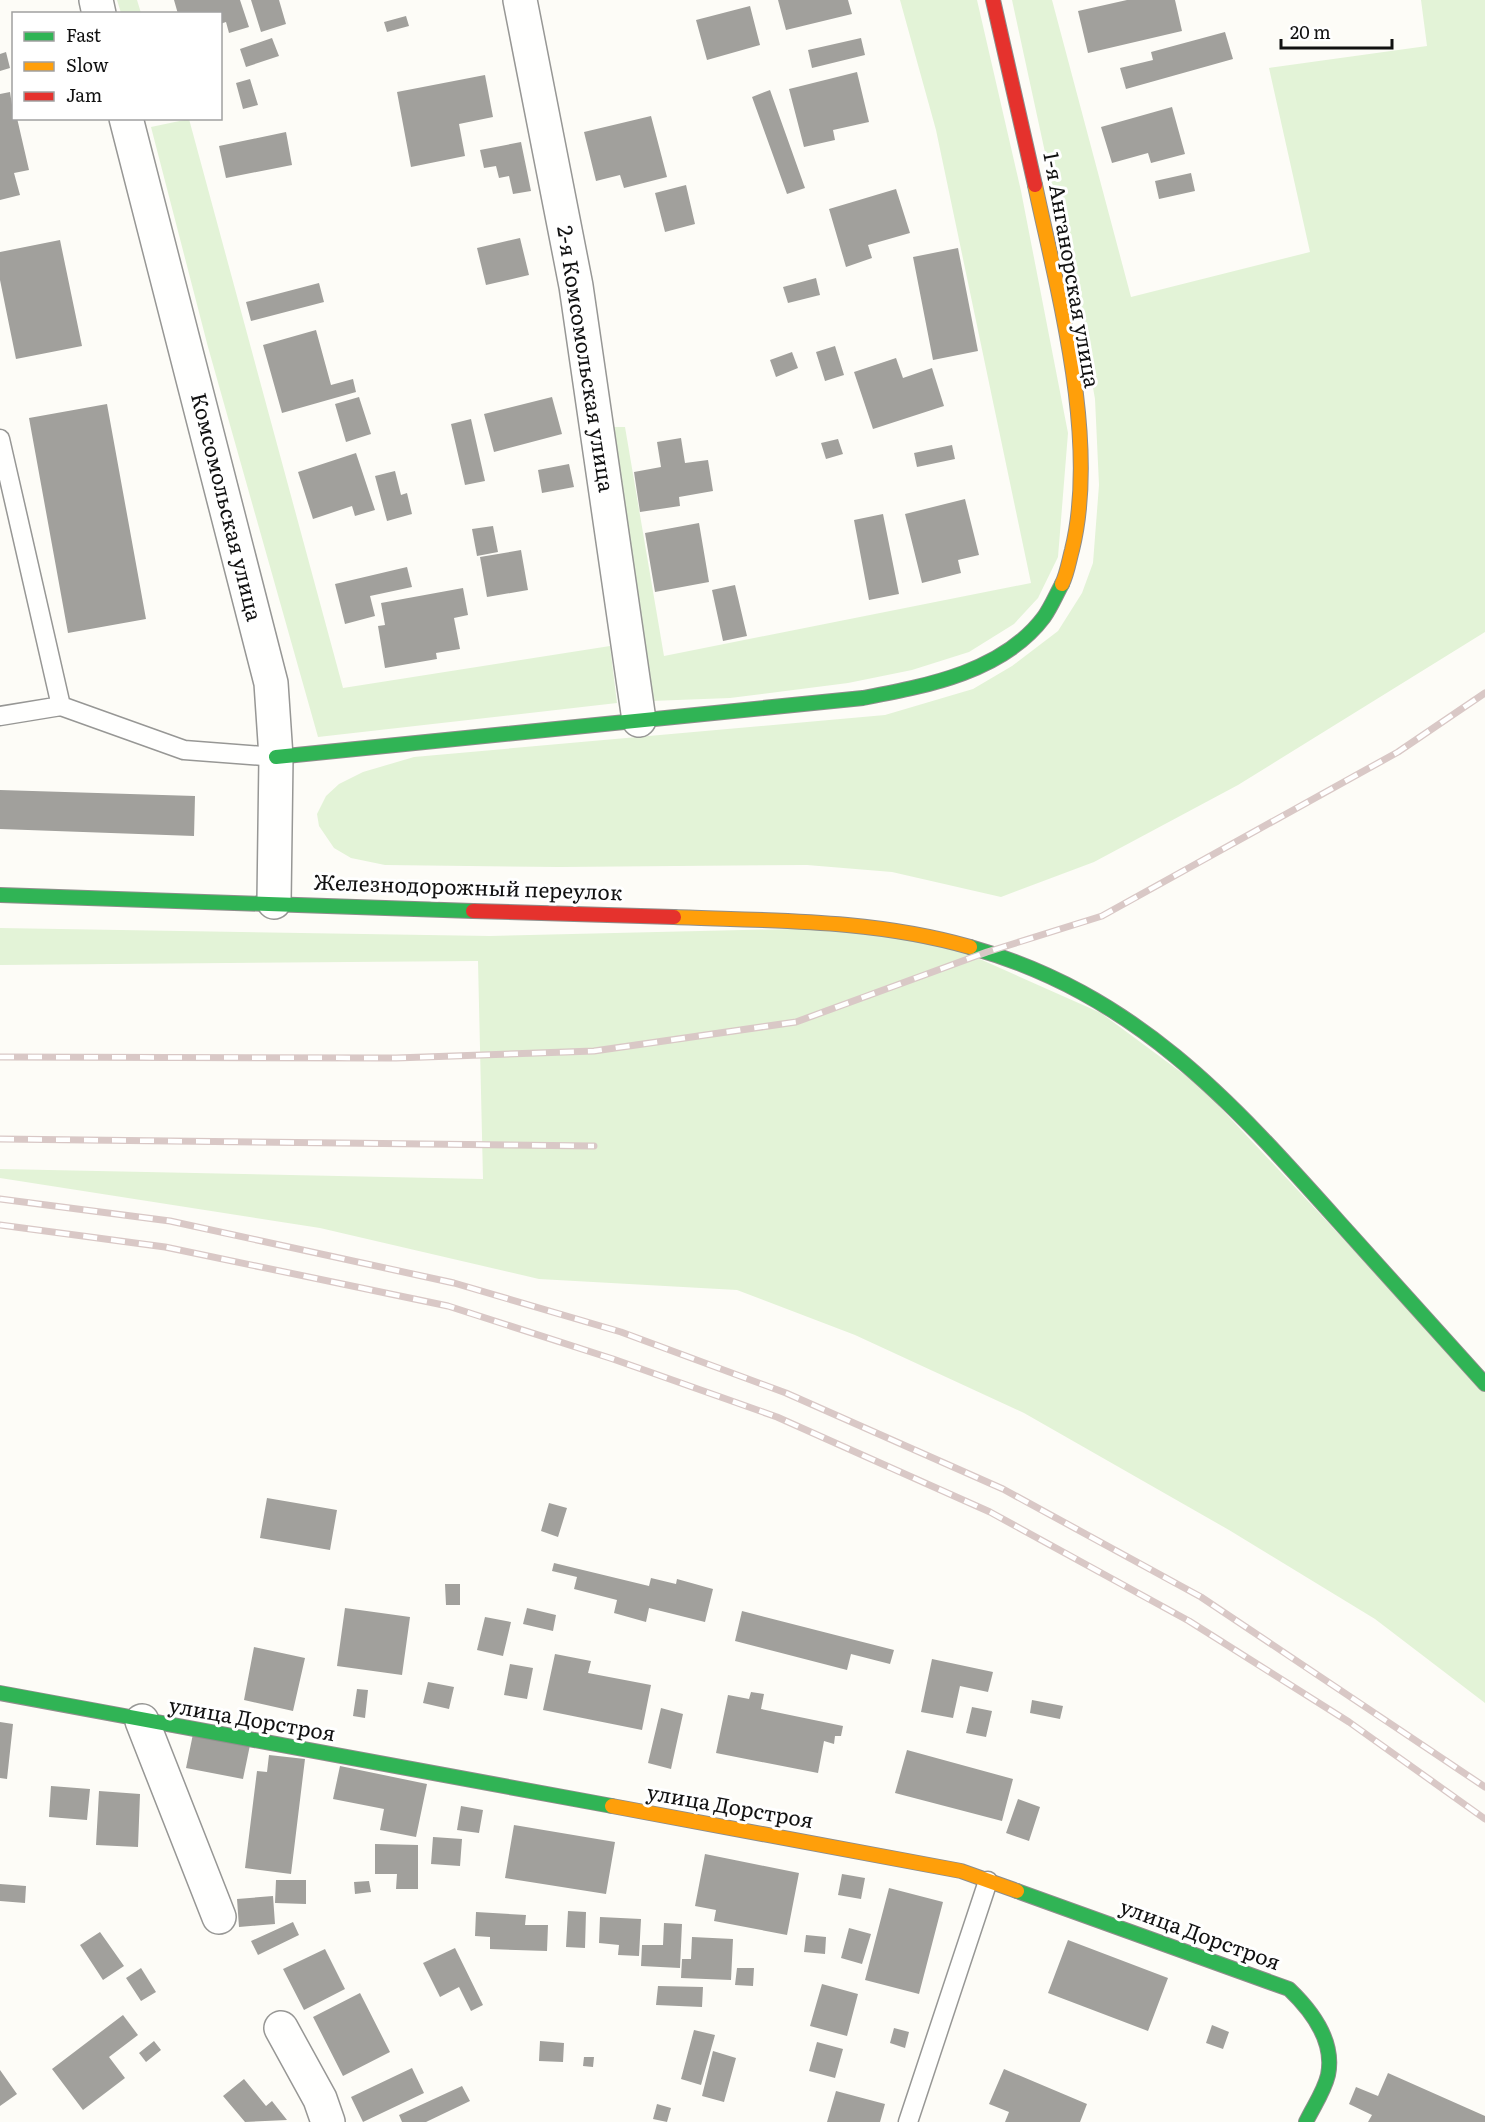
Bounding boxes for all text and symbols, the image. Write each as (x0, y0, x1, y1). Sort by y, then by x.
legend (12, 12, 222, 120)
scale bar (1281, 12, 1392, 50)
text: 20 m (1290, 18, 1331, 45)
text: Fast (66, 21, 102, 48)
text: Slow (66, 51, 109, 78)
text: Jam (66, 81, 102, 108)
street label: 1-я Анганорская улица (1037, 149, 1110, 391)
street label: 2-я Комсомольская улица (551, 223, 624, 495)
street label: Комсомольская улица (185, 389, 272, 625)
street label: Железнодорожный переулок (313, 865, 623, 906)
street label: улица Дорстроя (167, 1688, 338, 1747)
street label: улица Дорстроя (645, 1775, 816, 1834)
street label: улица Дорстроя (1116, 1889, 1286, 1976)

